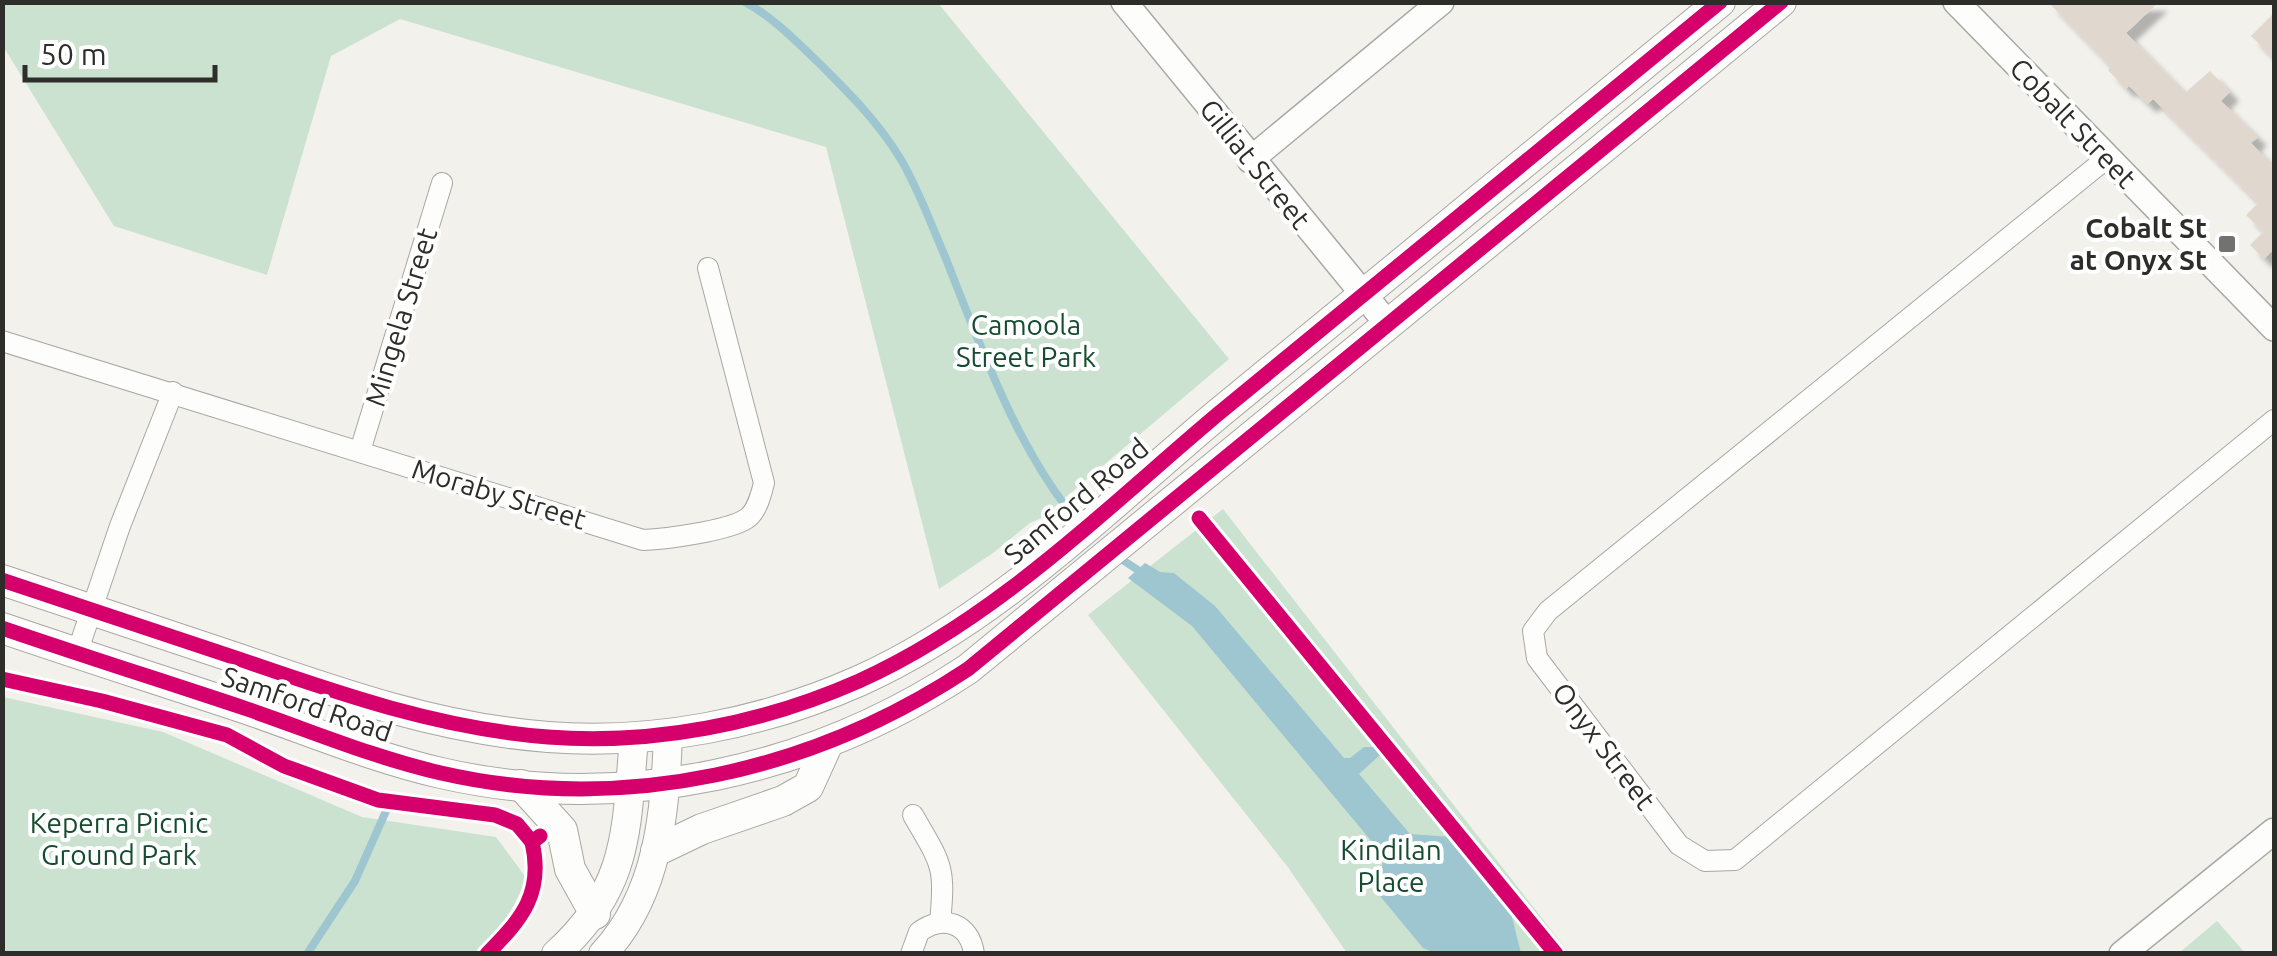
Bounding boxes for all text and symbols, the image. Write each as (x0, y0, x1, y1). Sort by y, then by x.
scale bar (25, 20, 215, 82)
text: 50 m (40, 37, 107, 71)
street label: Cobalt Street (2004, 52, 2143, 194)
street label: Gilliat Street (1194, 93, 1317, 234)
place label: Cobalt St at Onyx St (2070, 212, 2207, 275)
street label: Mingela Street (359, 224, 442, 410)
marker: Cobalt St at Onyx St (2216, 233, 2238, 255)
park label: Camoola Street Park (956, 309, 1096, 372)
street label: Samford Road (997, 431, 1154, 570)
street label: Moraby Street (408, 452, 590, 535)
street label: Samford Road (218, 660, 396, 747)
street label: Onyx Street (1547, 676, 1662, 815)
park label: Keperra Picnic Ground Park (30, 807, 208, 870)
park label: Kindilan Place (1340, 834, 1442, 897)

